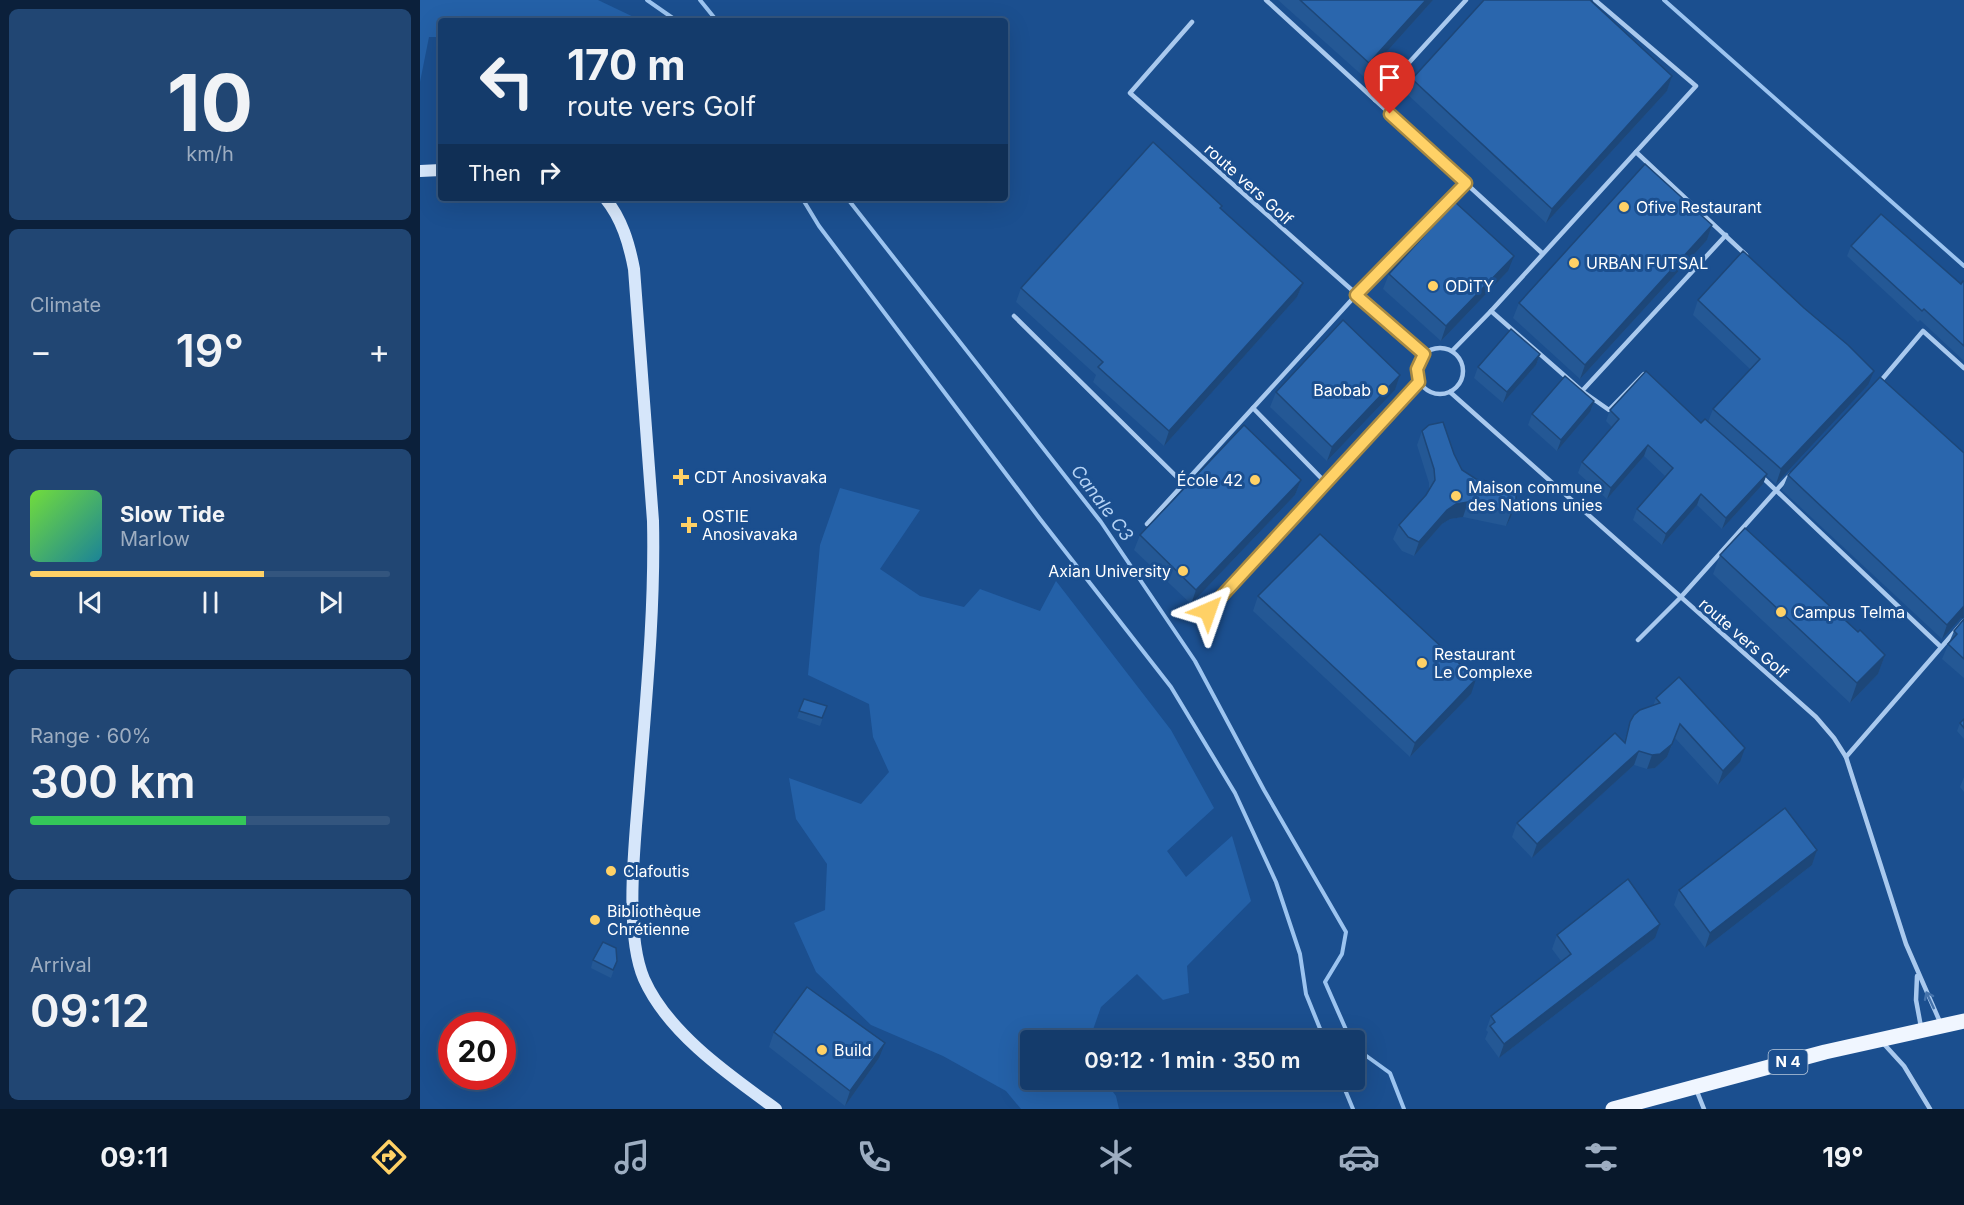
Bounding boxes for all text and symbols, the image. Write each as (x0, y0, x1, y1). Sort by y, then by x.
text: 170 m (567, 39, 685, 90)
icon: left (468, 42, 546, 120)
pin (1364, 52, 1415, 114)
text: 10 (167, 55, 253, 150)
icon: arrive (1373, 61, 1406, 94)
text: route vers Golf (567, 90, 756, 123)
street label: route vers Golf (1201, 139, 1297, 229)
text: km/h (186, 142, 234, 166)
icon: right (533, 156, 566, 189)
text: Then (468, 160, 521, 186)
place label: Ofive Restaurant (1636, 197, 1762, 217)
marker: Ofive Restaurant (1617, 200, 1631, 214)
place label: URBAN FUTSAL (1586, 253, 1708, 273)
marker: URBAN FUTSAL (1567, 256, 1581, 270)
place label: ODiTY (1445, 276, 1494, 296)
marker: ODiTY (1426, 279, 1440, 293)
text: Climate (30, 293, 101, 317)
text: 19° (176, 323, 244, 378)
text: − (30, 331, 52, 371)
text: + (368, 331, 390, 371)
place label: Baobab (1313, 380, 1371, 400)
marker: Baobab (1376, 383, 1390, 397)
water label: Canale C3 (1067, 460, 1138, 545)
place label: CDT Anosivavaka (694, 467, 827, 487)
marker: CDT Anosivavaka (672, 468, 690, 486)
place label: École 42 (1177, 470, 1243, 490)
marker: École 42 (1248, 473, 1262, 487)
place label: Maison commune des Nations unies (1468, 477, 1603, 515)
marker: Maison commune des Nations unies (1449, 489, 1463, 503)
text: Slow Tide (120, 501, 225, 527)
place label: OSTIE Anosivavaka (702, 506, 798, 544)
marker: OSTIE Anosivavaka (680, 516, 698, 534)
text: Marlow (120, 527, 190, 551)
place label: Axian University (1048, 561, 1171, 581)
marker: Axian University (1176, 564, 1190, 578)
position arrow (1176, 579, 1240, 643)
icon: previous (74, 586, 107, 619)
icon: pause (194, 586, 227, 619)
icon: next (314, 586, 347, 619)
street label: route vers Golf (1695, 594, 1793, 682)
place label: Campus Telma (1793, 602, 1905, 622)
marker: Campus Telma (1774, 605, 1788, 619)
place label: Restaurant Le Complexe (1434, 644, 1533, 682)
marker: Restaurant Le Complexe (1415, 656, 1429, 670)
text: Range · 60% (30, 724, 151, 748)
text: 300 km (30, 754, 195, 809)
place label: Clafoutis (623, 861, 690, 881)
marker: Clafoutis (604, 864, 618, 878)
place label: Bibliothèque Chrétienne (607, 901, 701, 939)
marker: Bibliothèque Chrétienne (588, 913, 602, 927)
text: Arrival (30, 953, 92, 977)
text: 09:12 (30, 983, 150, 1038)
one-way arrow (1923, 992, 1935, 1010)
speed limit sign: 20 (438, 1012, 516, 1090)
place label: Build (834, 1040, 871, 1060)
marker: Build (815, 1043, 829, 1057)
text: 09:12 · 1 min · 350 m (1084, 1047, 1301, 1073)
road number: N 4 (1768, 1050, 1808, 1074)
icon: directions (368, 1136, 410, 1178)
icon: music (611, 1136, 653, 1178)
icon: phone (853, 1136, 895, 1178)
icon: climate (1095, 1136, 1137, 1178)
icon: car (1338, 1136, 1380, 1178)
icon: filters (1580, 1136, 1622, 1178)
text: 09:11 (100, 1141, 168, 1174)
text: 19° (1822, 1141, 1864, 1174)

